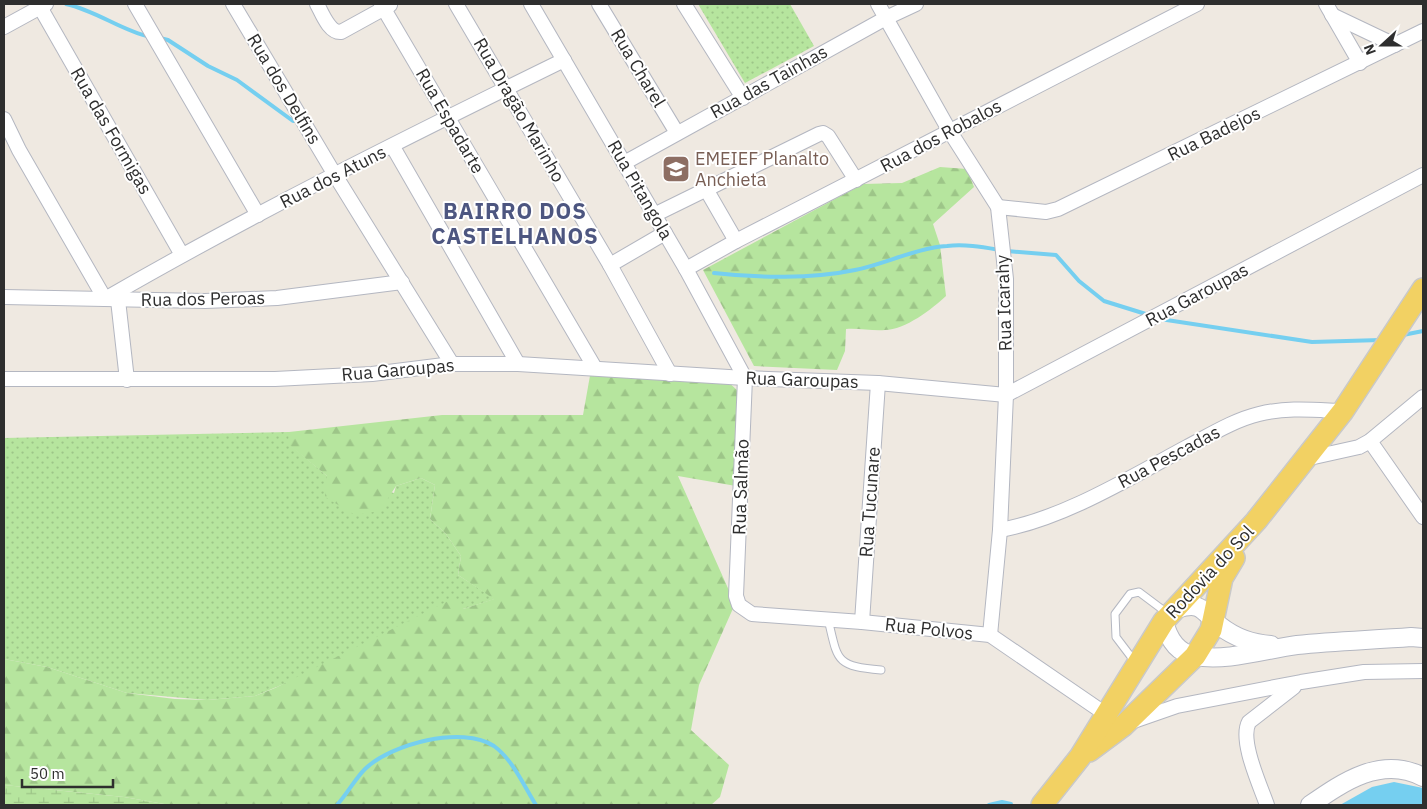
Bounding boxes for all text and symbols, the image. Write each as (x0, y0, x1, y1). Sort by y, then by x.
north arrow (1357, 20, 1407, 70)
street label: Rua Charel (606, 24, 671, 111)
street label: Rua dos Delfins (242, 29, 327, 148)
street label: Rua Dragão Marinho (469, 33, 570, 186)
street label: Rua das Tainhas (706, 40, 831, 123)
text: N (1360, 42, 1380, 58)
street label: Rua das Formigas (66, 63, 157, 198)
street label: Rua Espadarte (411, 64, 490, 178)
street label: Rua dos Robalos (876, 94, 1005, 177)
street label: Rua Badejos (1164, 101, 1264, 166)
street label: Rua Pitangola (603, 136, 678, 244)
street label: Rua dos Atuns (276, 140, 390, 213)
place label: EMEIEF Planalto Anchieta (695, 147, 829, 191)
school or university icon: EMEIEF Planalto Anchieta (661, 154, 691, 184)
district label: BAIRRO DOS CASTELHANOS (431, 196, 599, 250)
street label: Rua Icarahy (990, 254, 1017, 352)
street label: Rua Garoupas (1141, 258, 1252, 331)
street label: Rua dos Peroas (141, 286, 265, 311)
street label: Rua Garoupas (340, 353, 455, 386)
street label: Rua Garoupas (745, 366, 859, 393)
street label: Rua Pescadas (1114, 420, 1224, 493)
street label: Rua Salmão (727, 439, 754, 535)
street label: Rua Tucunare (854, 446, 885, 558)
street label: Rodovia do Sol (1161, 520, 1259, 623)
street label: Rua Polvos (884, 612, 974, 645)
scale bar (22, 756, 114, 788)
text: 50 m (30, 764, 65, 783)

